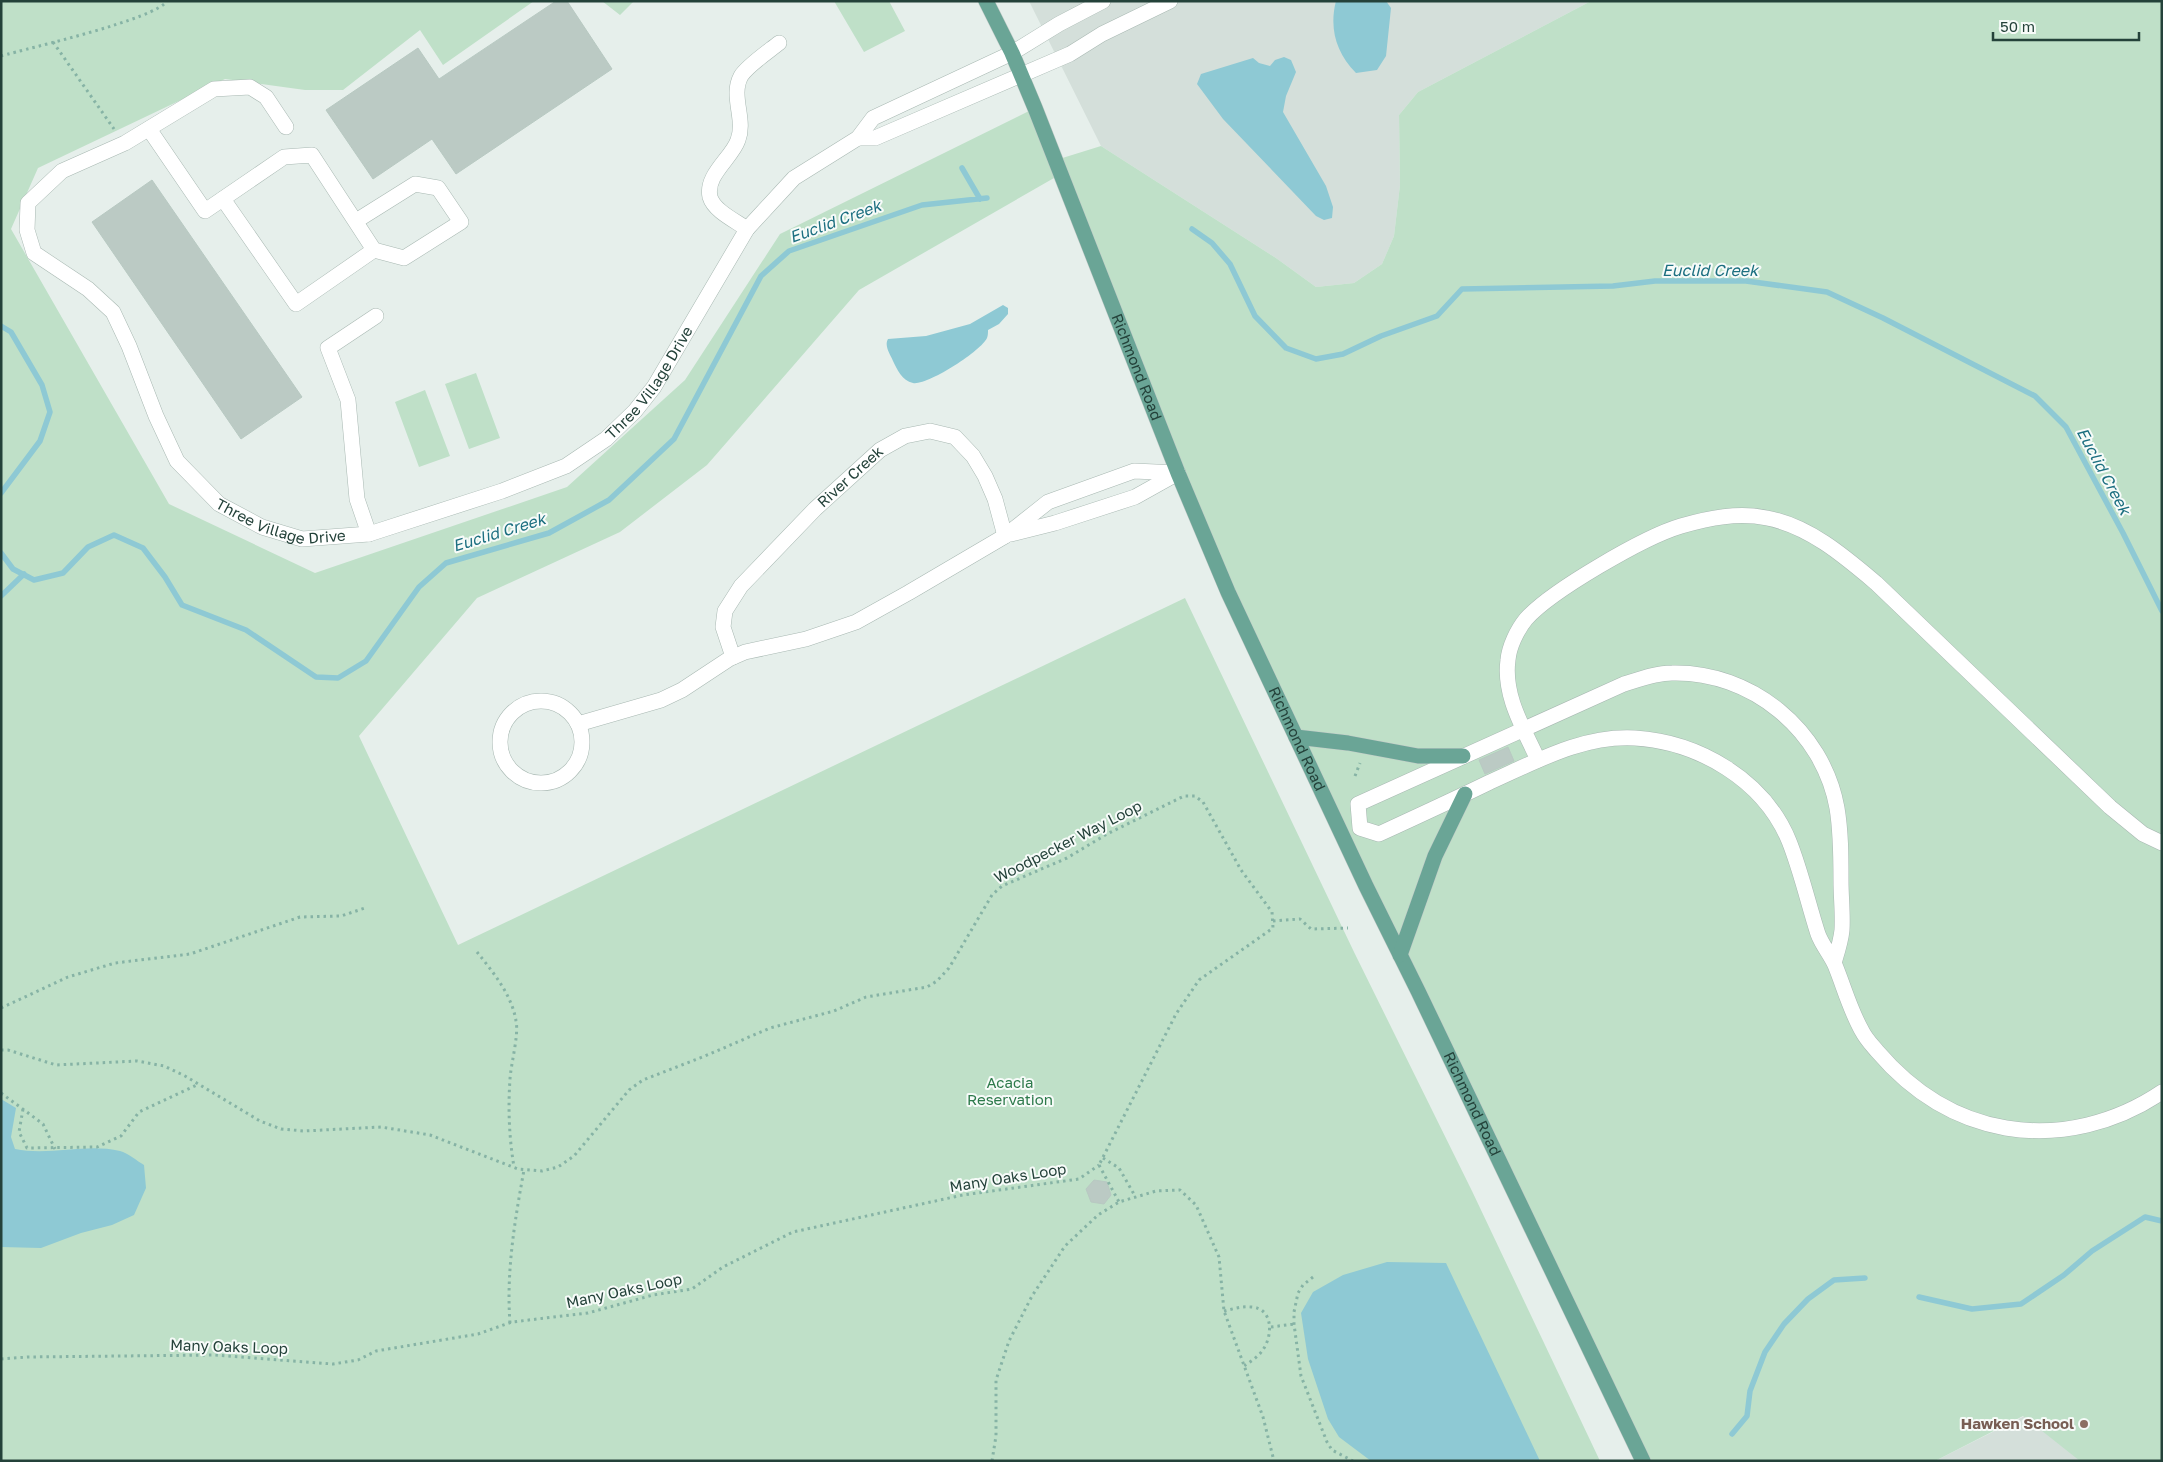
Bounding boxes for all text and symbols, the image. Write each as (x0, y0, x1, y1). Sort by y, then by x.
scale bar (1993, 10, 2139, 42)
text: 50 m (2000, 17, 2035, 35)
water label: Euclid Creek (786, 195, 885, 247)
water label: Euclid Creek (1662, 260, 1760, 280)
street label: Richmond Road (1108, 311, 1166, 423)
street label: Three Village Drive (601, 322, 696, 442)
water label: Euclid Creek (2073, 424, 2136, 520)
street label: River Creek (813, 441, 887, 511)
street label: Three Village Drive (213, 494, 347, 548)
water label: Euclid Creek (450, 508, 550, 556)
street label: Richmond Road (1266, 683, 1330, 793)
street label: Woodpecker Way Loop (991, 796, 1144, 886)
street label: Richmond Road (1440, 1049, 1505, 1158)
park label: Acacia Reservation (967, 1073, 1053, 1108)
street label: Many Oaks Loop (948, 1159, 1067, 1195)
street label: Many Oaks Loop (564, 1269, 683, 1311)
street label: Many Oaks Loop (170, 1335, 288, 1357)
place label: Hawken School (1961, 1414, 2074, 1432)
marker: Hawken School (2078, 1418, 2090, 1430)

